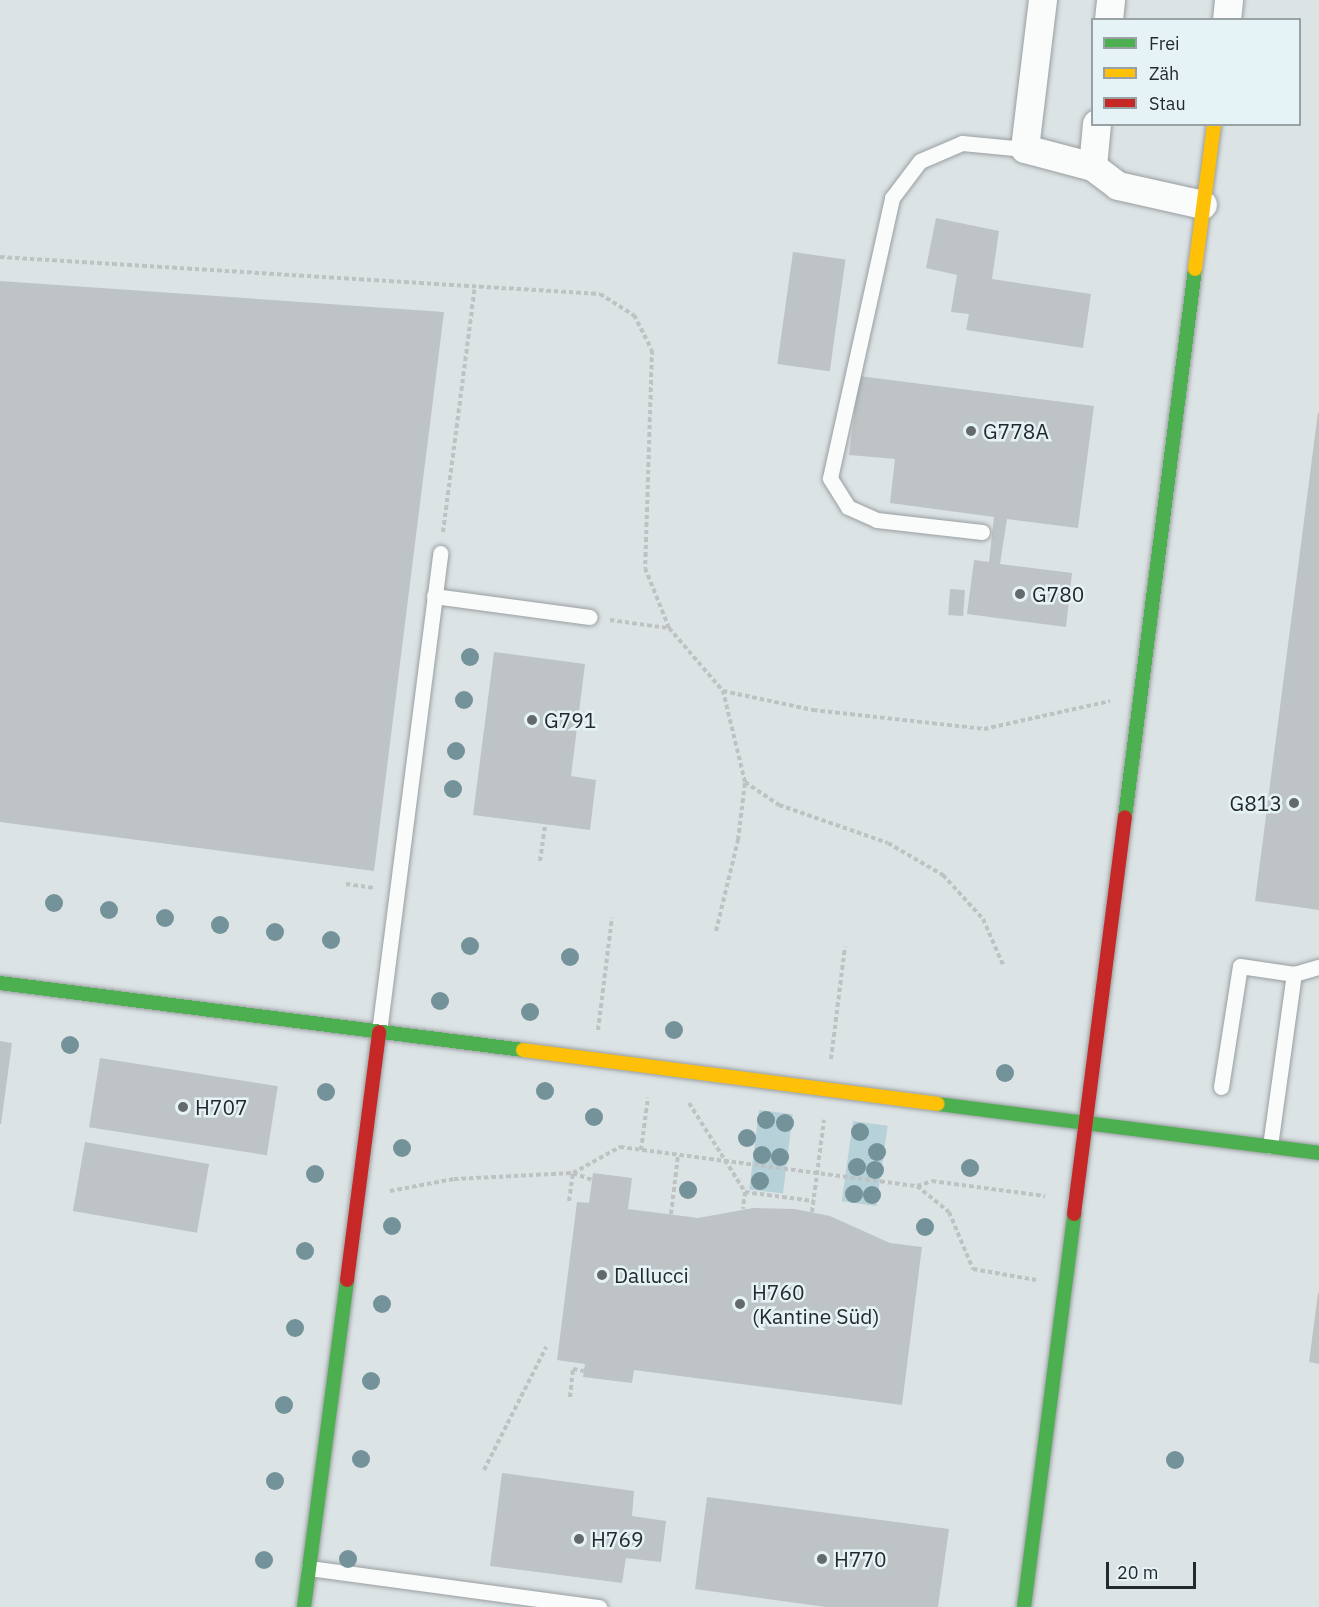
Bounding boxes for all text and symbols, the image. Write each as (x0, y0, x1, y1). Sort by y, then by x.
legend (1091, 18, 1301, 126)
text: Frei (1149, 32, 1180, 55)
text: Zäh (1149, 62, 1179, 85)
text: Stau (1149, 92, 1186, 115)
place label: G778A (983, 418, 1049, 444)
marker: G778A (964, 424, 978, 438)
place label: G780 (1032, 581, 1084, 607)
marker: G780 (1013, 587, 1027, 601)
place label: G791 (544, 707, 596, 733)
marker: G791 (525, 713, 539, 727)
place label: G813 (1230, 790, 1282, 816)
marker: G813 (1287, 796, 1301, 810)
place label: H707 (195, 1094, 248, 1120)
marker: H707 (176, 1100, 190, 1114)
place label: Dallucci (614, 1262, 689, 1288)
marker: Dallucci (595, 1268, 609, 1282)
place label: H760 (Kantine Süd) (752, 1279, 880, 1329)
marker: H760 (Kantine Süd) (733, 1297, 747, 1311)
place label: H769 (591, 1526, 644, 1552)
marker: H769 (572, 1532, 586, 1546)
place label: H770 (834, 1546, 887, 1572)
scale bar (1109, 1550, 1199, 1588)
marker: H770 (815, 1552, 829, 1566)
text: 20 m (1117, 1561, 1159, 1584)

